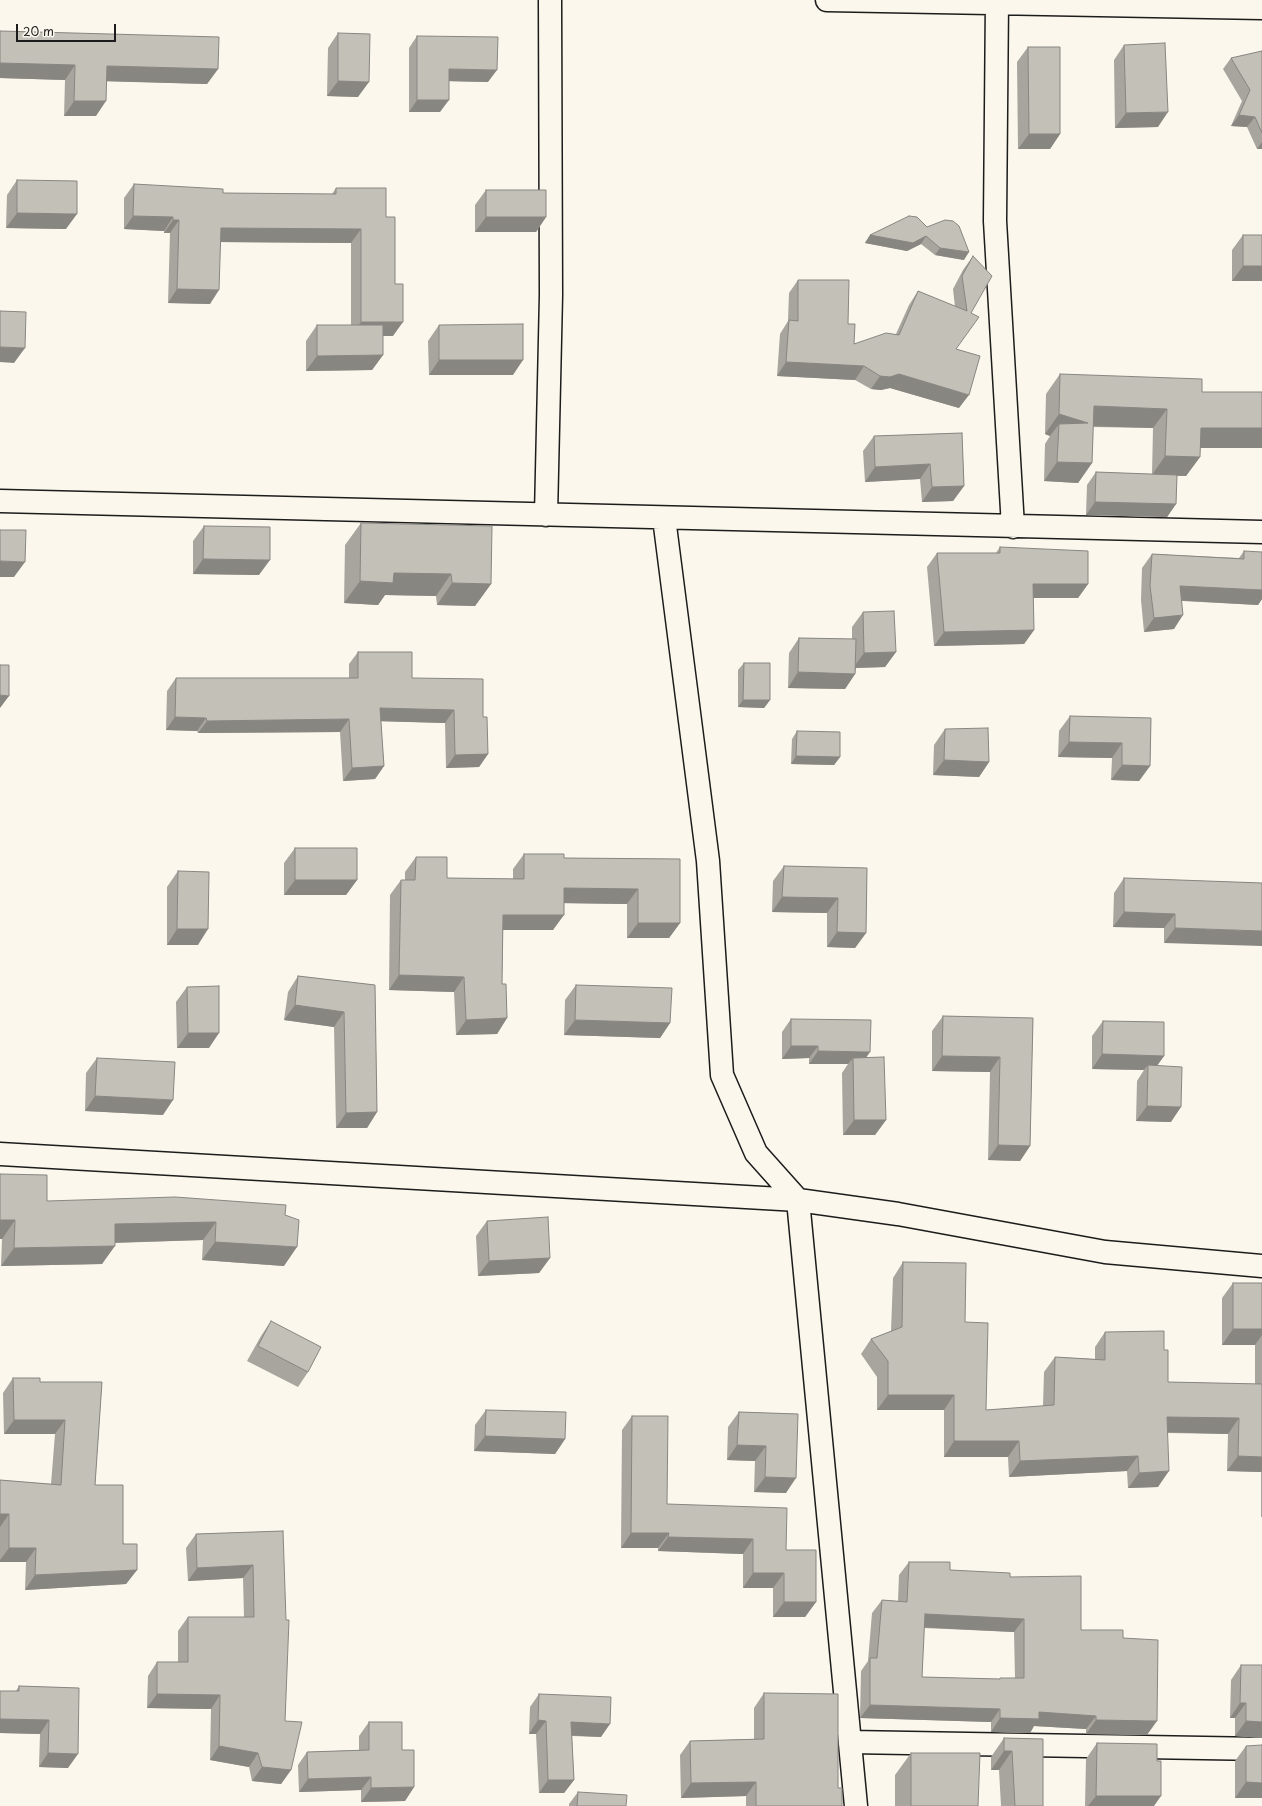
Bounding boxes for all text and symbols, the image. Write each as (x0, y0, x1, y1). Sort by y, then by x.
scale bar (18, 16, 118, 42)
text: 20 m (23, 22, 54, 40)

